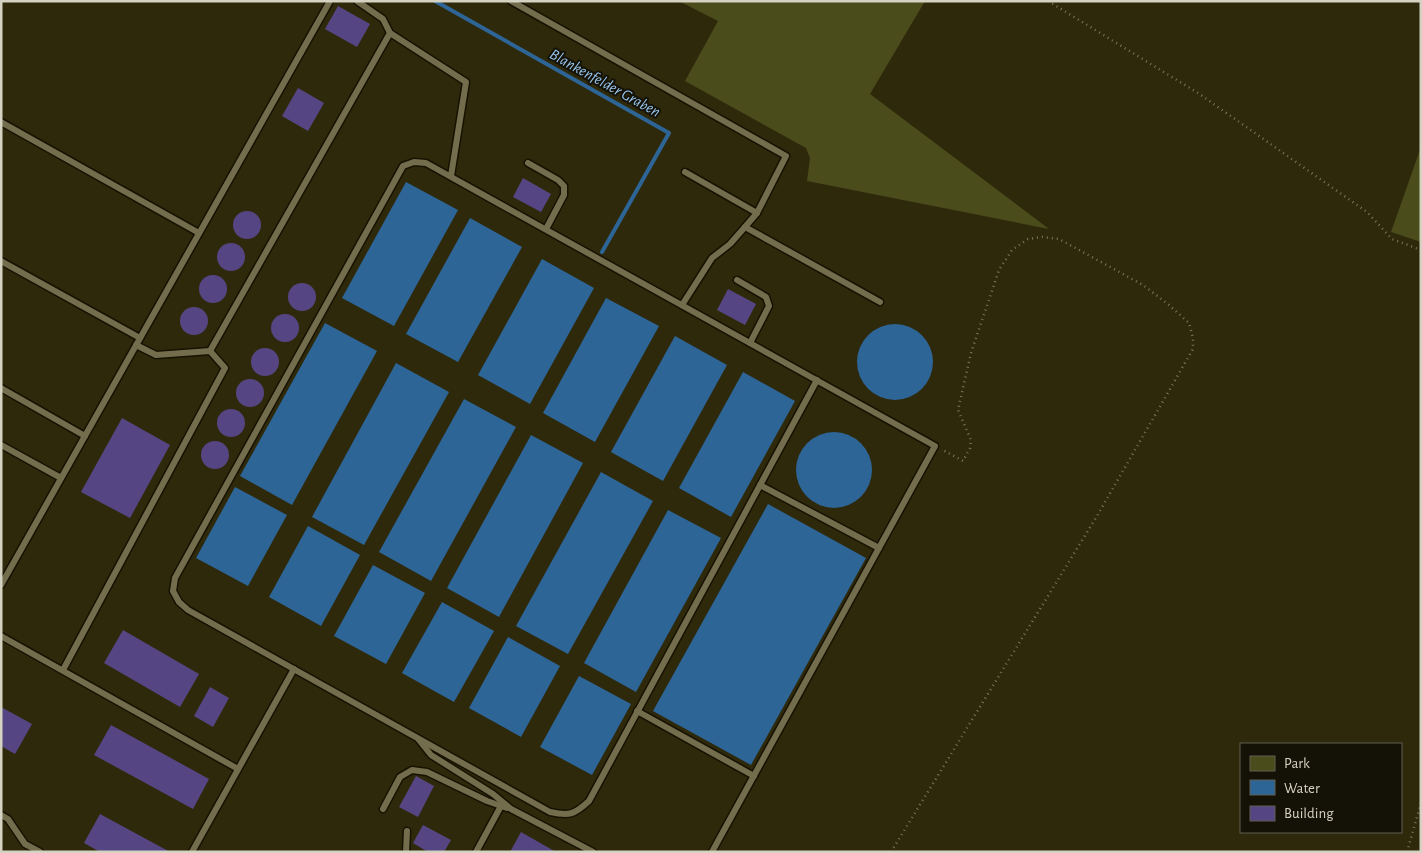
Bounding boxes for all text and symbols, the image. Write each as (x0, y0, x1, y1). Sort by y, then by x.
water label: Blankenfelder Graben (547, 46, 663, 120)
legend (1240, 743, 1402, 833)
text: Park (1284, 756, 1310, 771)
text: Water (1284, 781, 1320, 796)
text: Building (1284, 806, 1334, 821)

